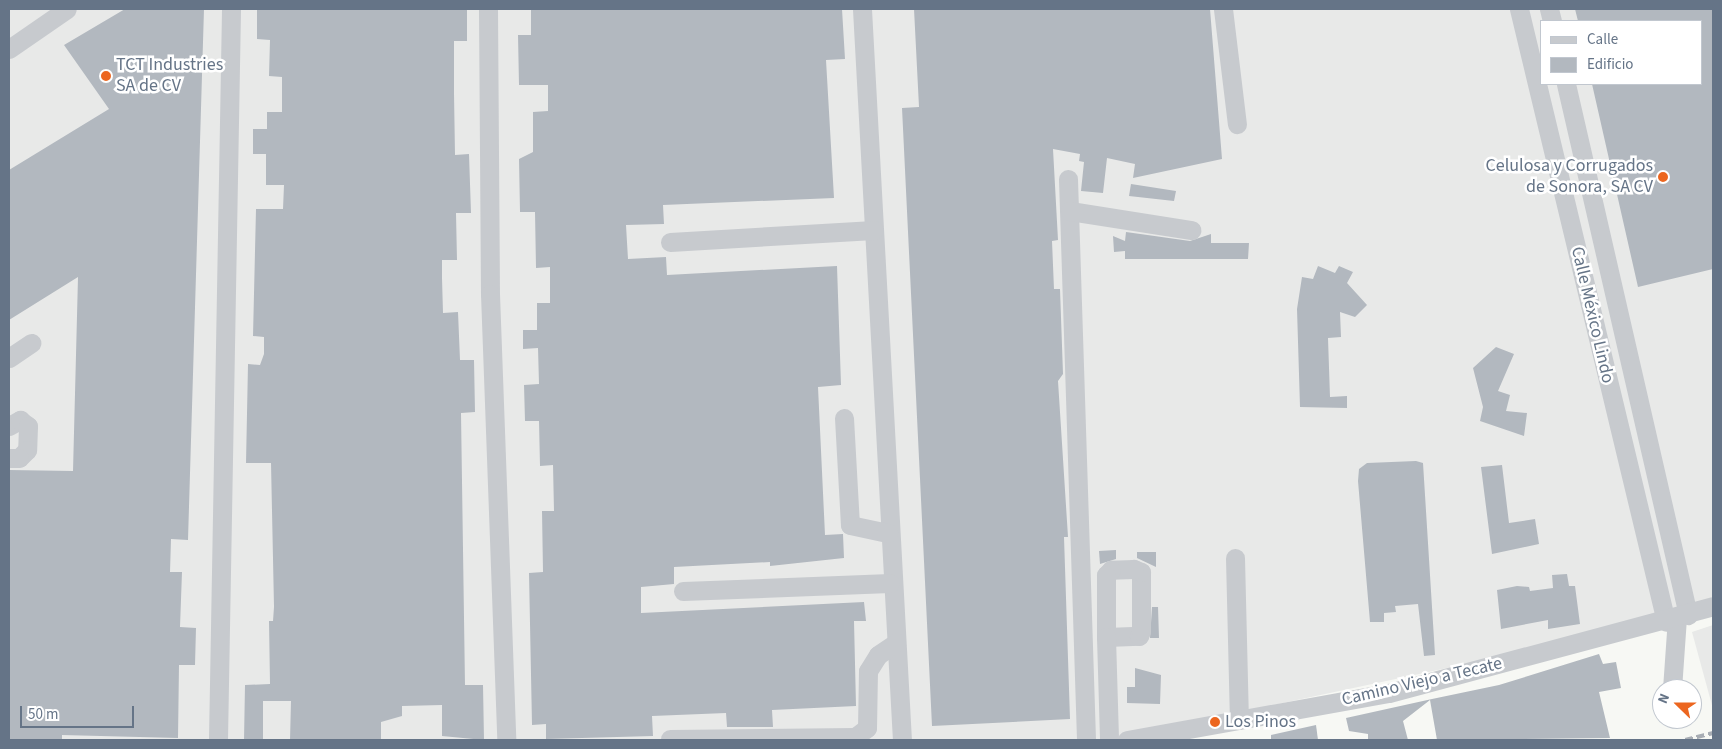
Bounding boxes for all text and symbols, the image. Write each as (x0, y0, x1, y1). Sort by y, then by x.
legend (1540, 20, 1702, 85)
text: Calle (1587, 29, 1618, 50)
text: Edificio (1587, 54, 1634, 75)
place label: TCT Industries SA de CV (116, 55, 223, 98)
marker: TCT Industries SA de CV (100, 70, 112, 82)
place label: Celulosa y Corrugados de Sonora, SA CV (1485, 156, 1653, 198)
marker: Celulosa y Corrugados de Sonora, SA CV (1657, 171, 1669, 183)
street label: Calle México Lindo (1566, 245, 1618, 385)
street label: Camino Viejo a Tecate (1340, 653, 1504, 711)
north arrow (1652, 679, 1702, 729)
text: N (1653, 691, 1675, 707)
scale bar (22, 696, 136, 728)
text: 50 m (28, 704, 58, 725)
place label: Los Pinos (1225, 711, 1296, 733)
marker: Los Pinos (1209, 716, 1221, 728)

